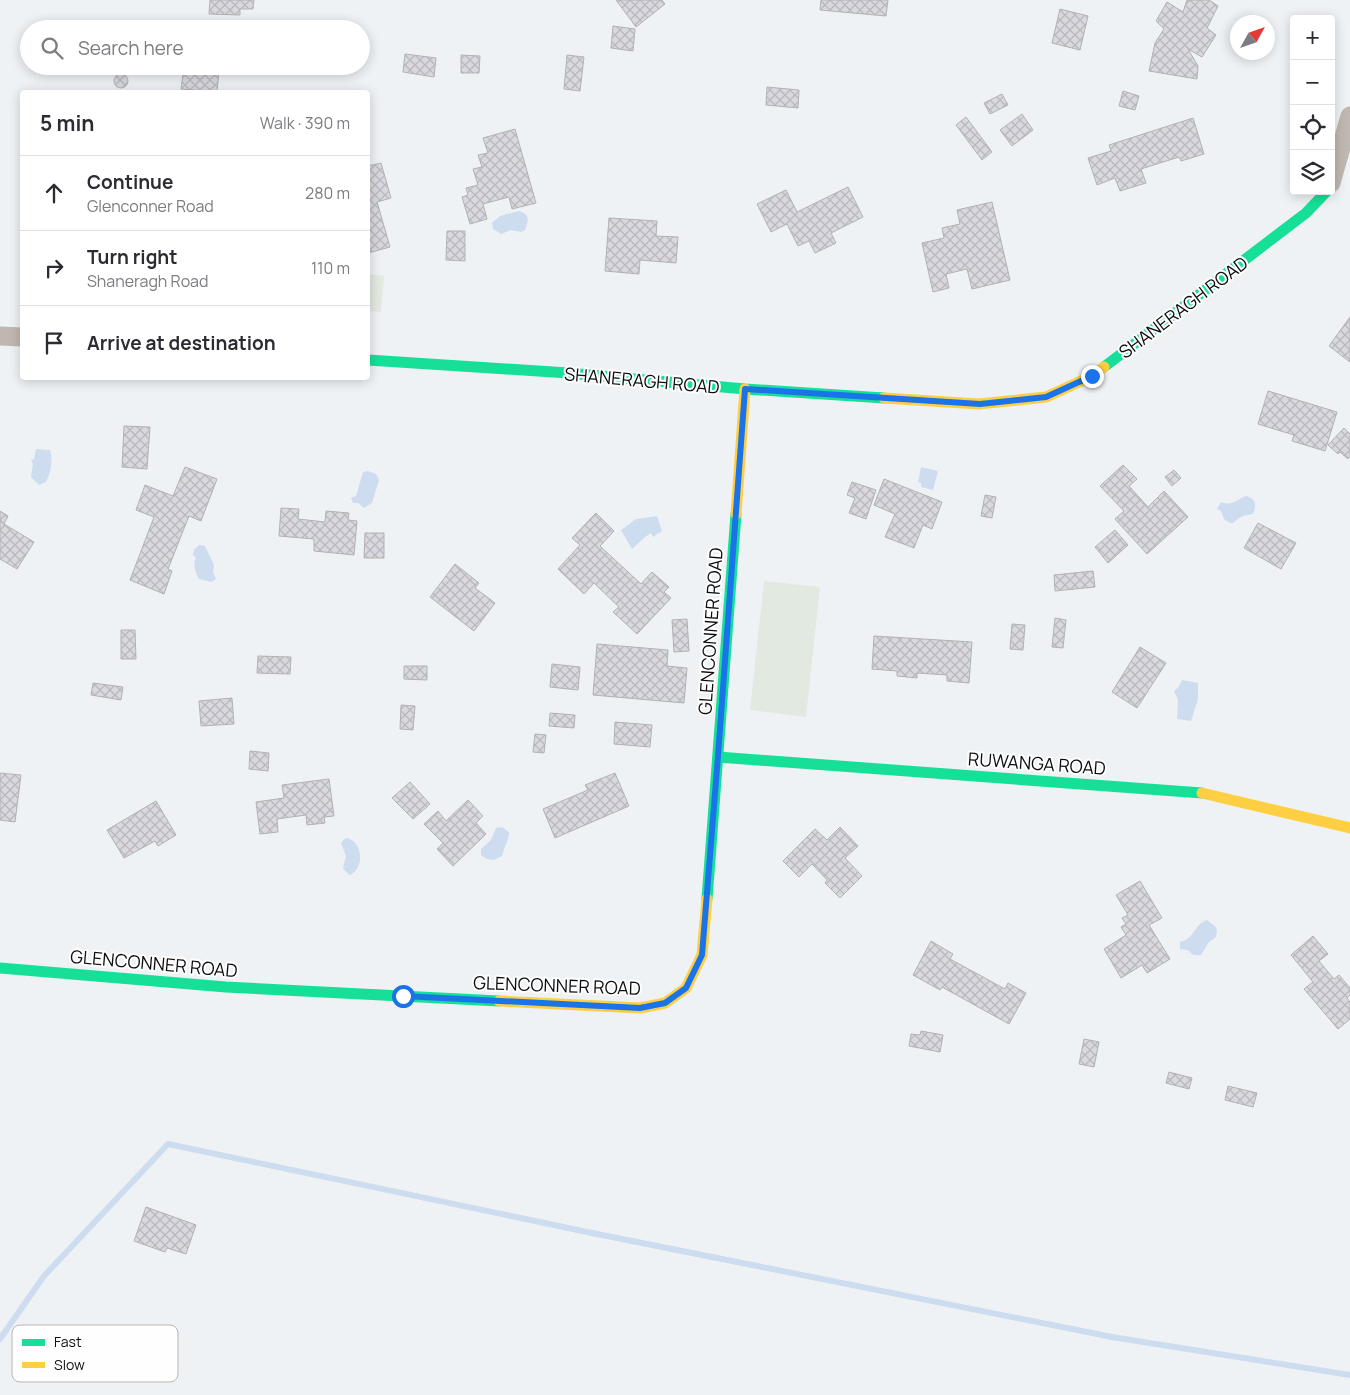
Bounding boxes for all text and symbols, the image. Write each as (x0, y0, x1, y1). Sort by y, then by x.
north arrow (1230, 15, 1275, 60)
map controls (1290, 15, 1335, 195)
button: + (1290, 15, 1335, 60)
search box (20, 20, 370, 75)
icon: search (38, 34, 66, 62)
text: Search here (78, 35, 184, 61)
button: − (1290, 60, 1335, 105)
button: locate (1290, 105, 1335, 150)
text: 5 min (40, 109, 94, 137)
text: Walk · 390 m (260, 112, 350, 134)
button: layers (1290, 150, 1335, 195)
text: Continue (87, 169, 173, 195)
icon: ahead (40, 179, 68, 207)
text: 280 m (305, 182, 350, 204)
text: Glenconner Road (87, 195, 214, 217)
text: Turn right (87, 244, 177, 270)
street label: SHANERAGH ROAD (1114, 250, 1252, 364)
icon: right (40, 254, 68, 282)
text: 110 m (311, 257, 350, 279)
text: Shaneragh Road (87, 270, 209, 292)
icon: arrive (40, 329, 68, 357)
text: Arrive at destination (87, 330, 276, 356)
street label: SHANERAGH ROAD (563, 361, 721, 399)
route end (1081, 365, 1104, 388)
street label: GLENCONNER ROAD (692, 547, 728, 715)
street label: RUWANGA ROAD (967, 746, 1107, 780)
street label: GLENCONNER ROAD (69, 944, 239, 982)
street label: GLENCONNER ROAD (473, 970, 641, 1000)
route start (392, 985, 415, 1008)
legend (12, 1325, 178, 1382)
text: Fast (54, 1332, 82, 1351)
text: Slow (54, 1355, 85, 1374)

